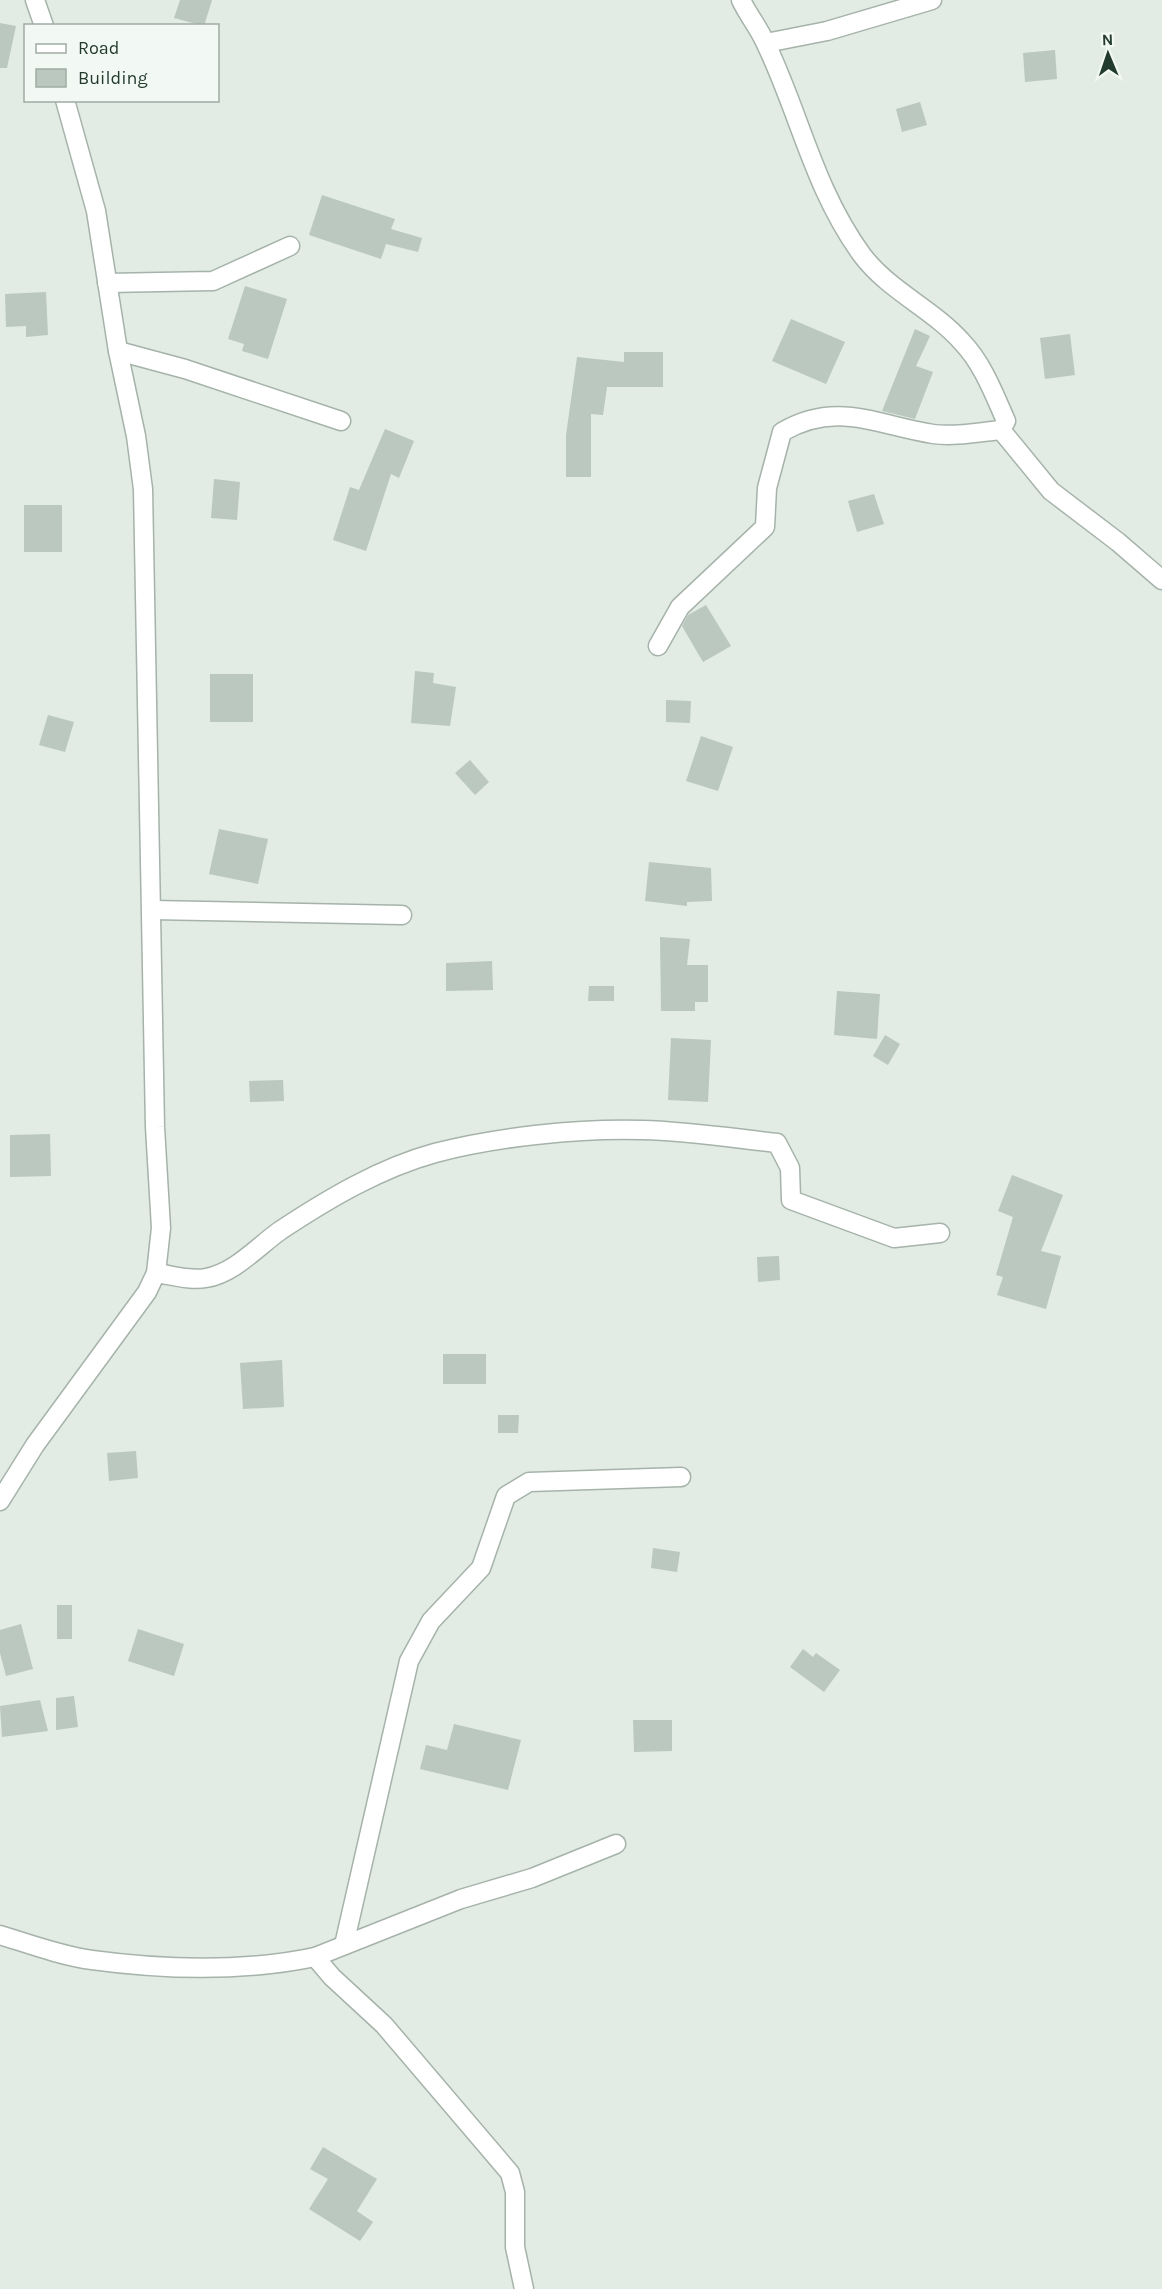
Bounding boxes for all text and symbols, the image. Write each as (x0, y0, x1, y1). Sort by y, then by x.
legend (24, 24, 219, 102)
north arrow (1078, 24, 1138, 84)
text: N (1101, 30, 1114, 49)
text: Road (78, 37, 119, 59)
text: Building (78, 67, 148, 89)

